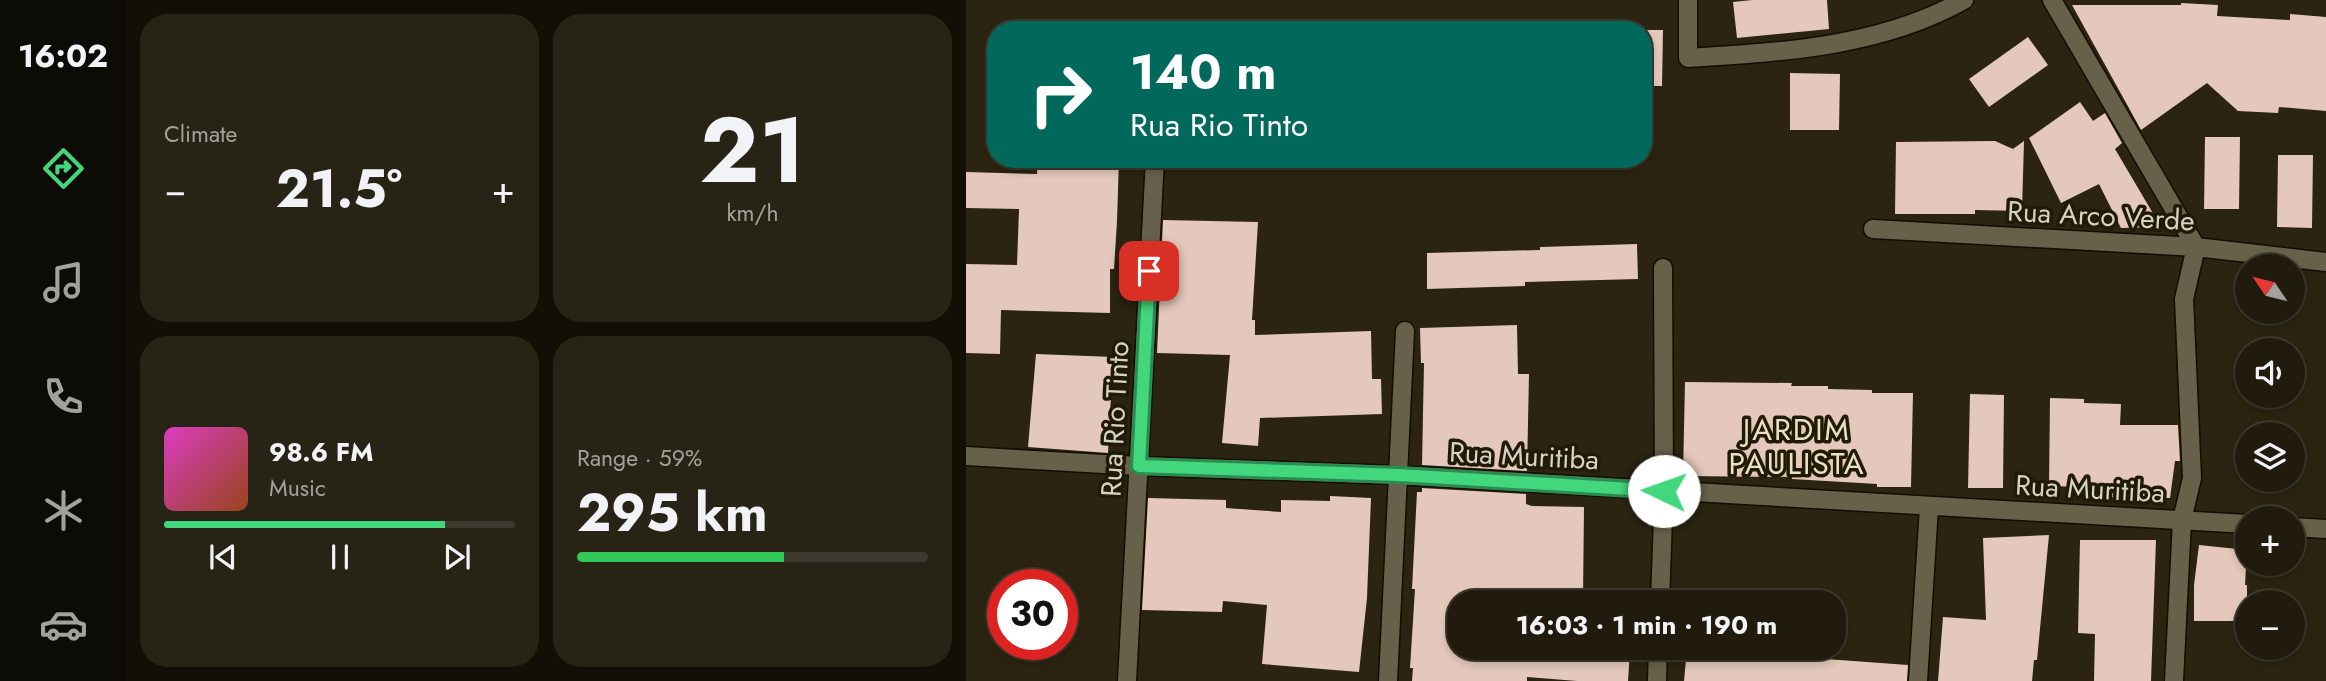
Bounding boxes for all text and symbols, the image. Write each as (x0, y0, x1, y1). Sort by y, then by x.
text: 16:02 (18, 33, 108, 79)
text: 140 m (1130, 37, 1276, 107)
icon: right (1015, 49, 1106, 140)
text: 21 (699, 85, 806, 216)
text: Rua Rio Tinto (1130, 102, 1308, 148)
text: Climate (164, 117, 237, 151)
icon: directions (39, 144, 88, 193)
text: 21.5° (276, 151, 402, 227)
text: − (164, 162, 186, 217)
text: + (492, 162, 515, 217)
street label: Rua Arco Verde (2006, 191, 2196, 241)
text: km/h (727, 196, 778, 230)
pin (1119, 241, 1179, 301)
icon: arrive (1130, 252, 1168, 290)
north arrow (2235, 254, 2305, 324)
map controls (2235, 254, 2305, 660)
icon: music (39, 258, 88, 307)
button: sound (2235, 338, 2305, 408)
street label: Rua Rio Tinto (1090, 340, 1140, 498)
icon: phone (39, 372, 88, 421)
district label: JARDIM PAULISTA (1729, 408, 1865, 485)
button: layers (2235, 422, 2305, 492)
street label: Rua Muritiba (1448, 432, 1600, 480)
text: 98.6 FM (269, 433, 373, 471)
text: Range · 59% (577, 441, 702, 475)
position arrow (1627, 454, 1701, 528)
street label: Rua Muritiba (2014, 465, 2166, 513)
text: Music (269, 471, 326, 505)
text: 295 km (577, 475, 768, 551)
icon: climate (39, 486, 88, 535)
button: + (2235, 506, 2305, 576)
icon: previous (204, 538, 242, 576)
icon: pause (321, 538, 359, 576)
icon: next (438, 538, 476, 576)
speed limit sign: 30 (987, 569, 1078, 660)
button: − (2235, 590, 2305, 660)
icon: car (39, 600, 88, 649)
text: 16:03 · 1 min · 190 m (1516, 606, 1777, 644)

